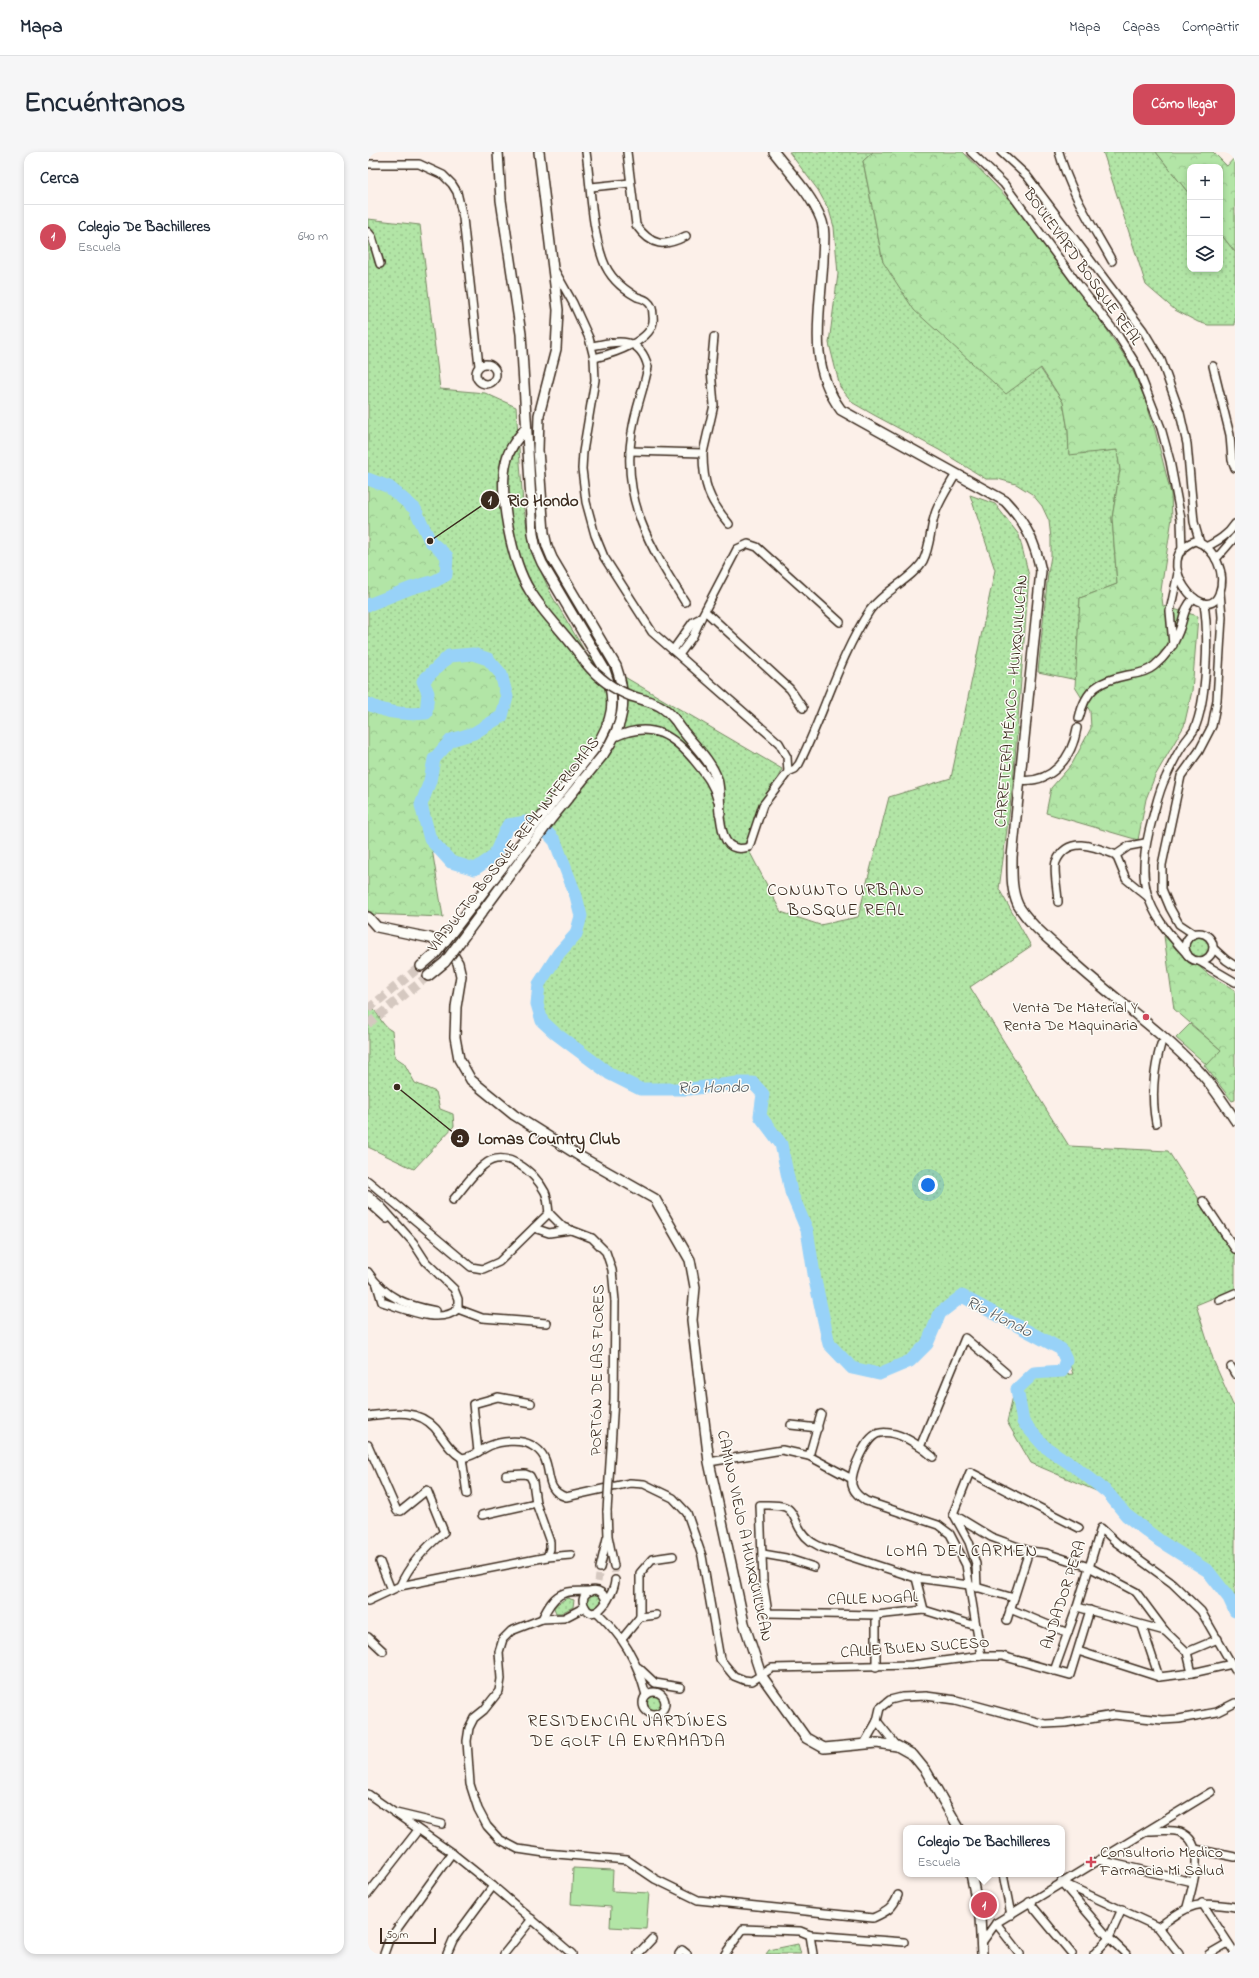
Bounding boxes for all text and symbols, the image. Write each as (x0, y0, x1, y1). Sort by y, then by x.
text: Mapa (20, 14, 62, 41)
text: Mapa (1069, 17, 1101, 38)
text: Capas (1123, 17, 1160, 38)
text: Compartir (1182, 17, 1239, 38)
text: Encuéntranos (24, 84, 185, 125)
button: Cómo llegar (1133, 84, 1235, 125)
map controls (1187, 164, 1223, 272)
button: + (1187, 164, 1223, 200)
text: Cerca (40, 166, 79, 191)
street label: BOULEVARD BOSQUE REAL (1016, 183, 1147, 351)
button: − (1187, 200, 1223, 236)
text: Colegio De Bachilleres (78, 216, 211, 238)
text: 1 (51, 227, 55, 246)
text: 640 m (298, 227, 328, 246)
button: layers (1187, 236, 1223, 272)
text: Escuela (78, 238, 121, 257)
callout: Rio Hondo (480, 485, 587, 514)
text: Rio Hondo (507, 489, 579, 514)
text: 1 (488, 492, 492, 510)
street label: CARRETERA MÉXICO - HUIXQUILUCAN (989, 574, 1035, 828)
street label: VIADUCTO BOSQUE REAL INTERLOMAS (421, 732, 606, 959)
district label: CONUNTO URBANO BOSQUE REAL (767, 878, 925, 923)
place label: Venta De Material Y Renta De Maquinaria (1003, 996, 1139, 1038)
marker: Venta De Material Y Renta De Maquinaria (1141, 1012, 1151, 1022)
water label: Rio Hondo (677, 1075, 750, 1101)
callout: Lomas Country Club (450, 1123, 628, 1152)
text: Lomas Country Club (478, 1127, 620, 1154)
text: 2 (456, 1130, 463, 1148)
your location (918, 1175, 938, 1195)
street label: PORTÓN DE LAS FLORES (585, 1284, 611, 1456)
water label: Rio Hondo (962, 1290, 1037, 1345)
street label: CAMINO VIEJO A HUIXQUILUCAN (710, 1428, 778, 1644)
street label: ANDADOR PERA (1035, 1537, 1093, 1652)
district label: LOMA DEL CARMEN (886, 1539, 1038, 1564)
street label: CALLE NOGAL (827, 1585, 919, 1613)
street label: CALLE BUEN SUCESO (840, 1631, 990, 1665)
district label: RESIDENCIAL JARDÍNES DE GOLF LA ENRAMADA (528, 1709, 728, 1754)
popup (903, 1825, 1065, 1877)
text: Colegio De Bachilleres (918, 1831, 1050, 1853)
place label: Consultorio Medico Farmacia Mi Salud (1099, 1841, 1224, 1883)
text: Escuela (918, 1853, 960, 1872)
marker: Consultorio Medico Farmacia Mi Salud (1085, 1856, 1097, 1868)
pin: 1 (971, 1890, 997, 1920)
scale bar (380, 1926, 436, 1945)
text: 50 m (386, 1927, 408, 1943)

